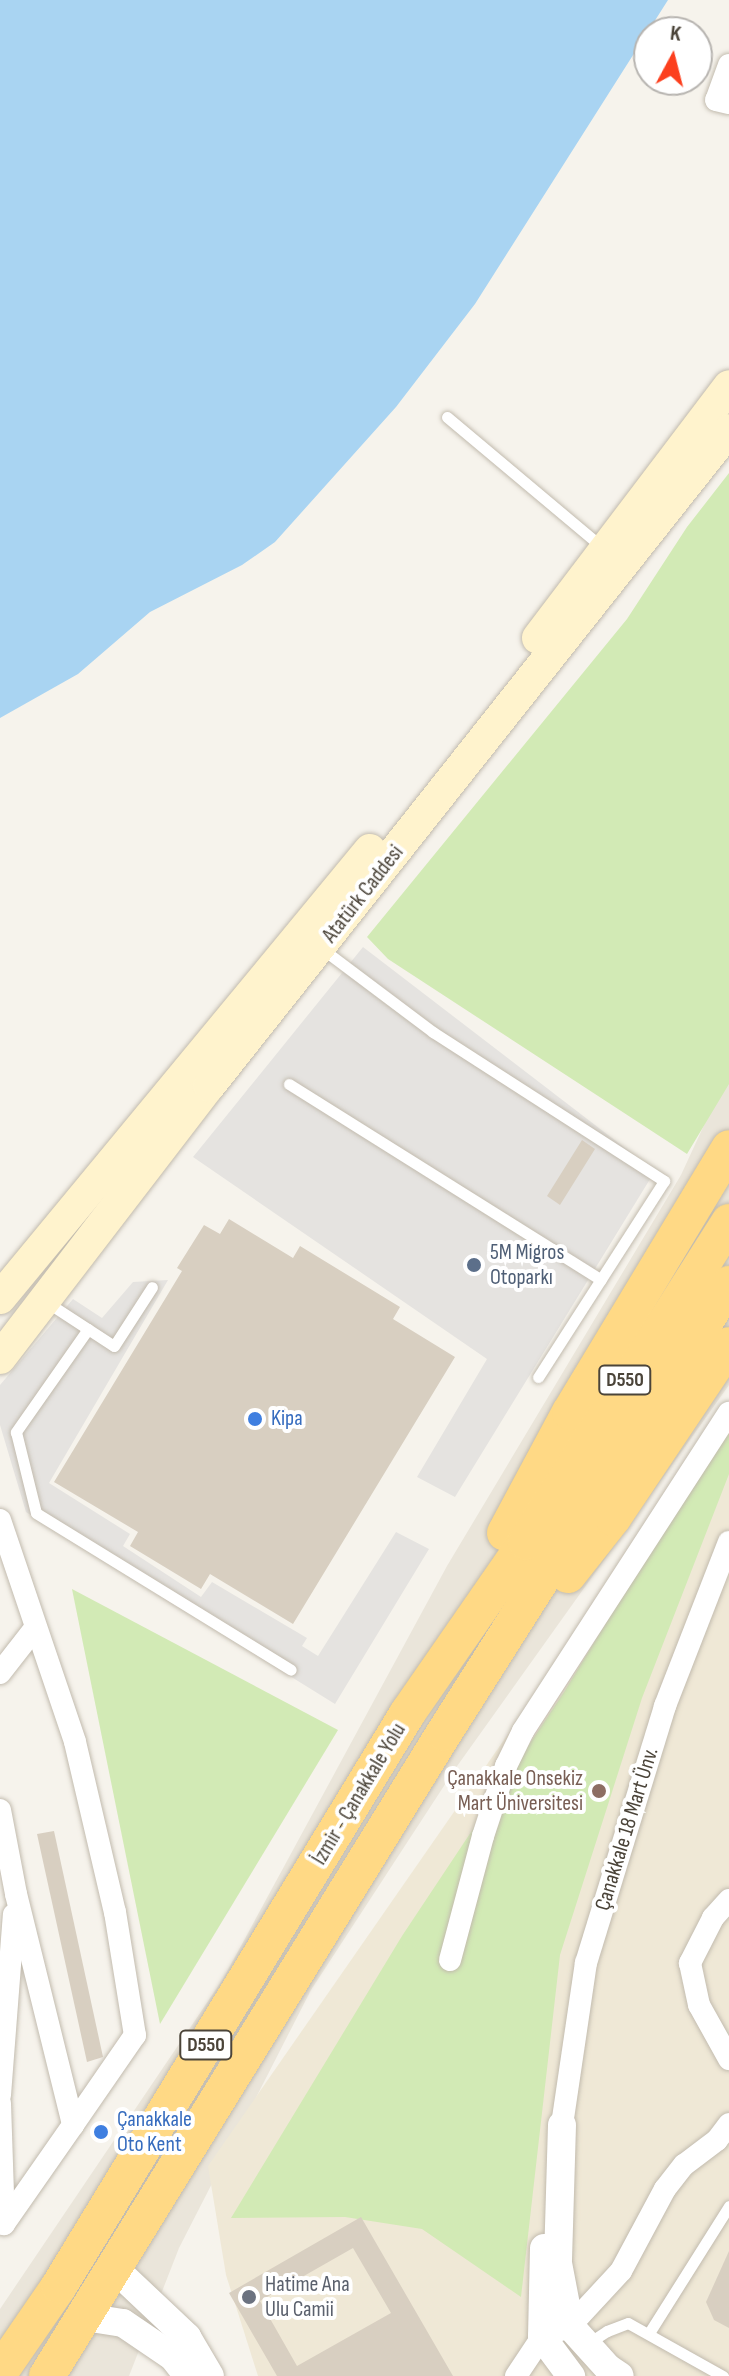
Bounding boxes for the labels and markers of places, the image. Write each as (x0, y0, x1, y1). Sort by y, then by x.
place label: 5M Migros Otoparkı (490, 1239, 564, 1290)
marker: 5M Migros Otoparkı (465, 1256, 483, 1274)
place label: Kipa (271, 1406, 303, 1432)
marker: Kipa (246, 1410, 264, 1428)
place label: Çanakkale Onsekiz Mart Üniversitesi (447, 1765, 583, 1816)
marker: Çanakkale Onsekiz Mart Üniversitesi (590, 1782, 608, 1800)
place label: Çanakkale Oto Kent (117, 2106, 192, 2158)
marker: Çanakkale Oto Kent (92, 2123, 110, 2141)
place label: Hatime Ana Ulu Camii (265, 2271, 350, 2322)
marker: Hatime Ana Ulu Camii (240, 2288, 258, 2306)

